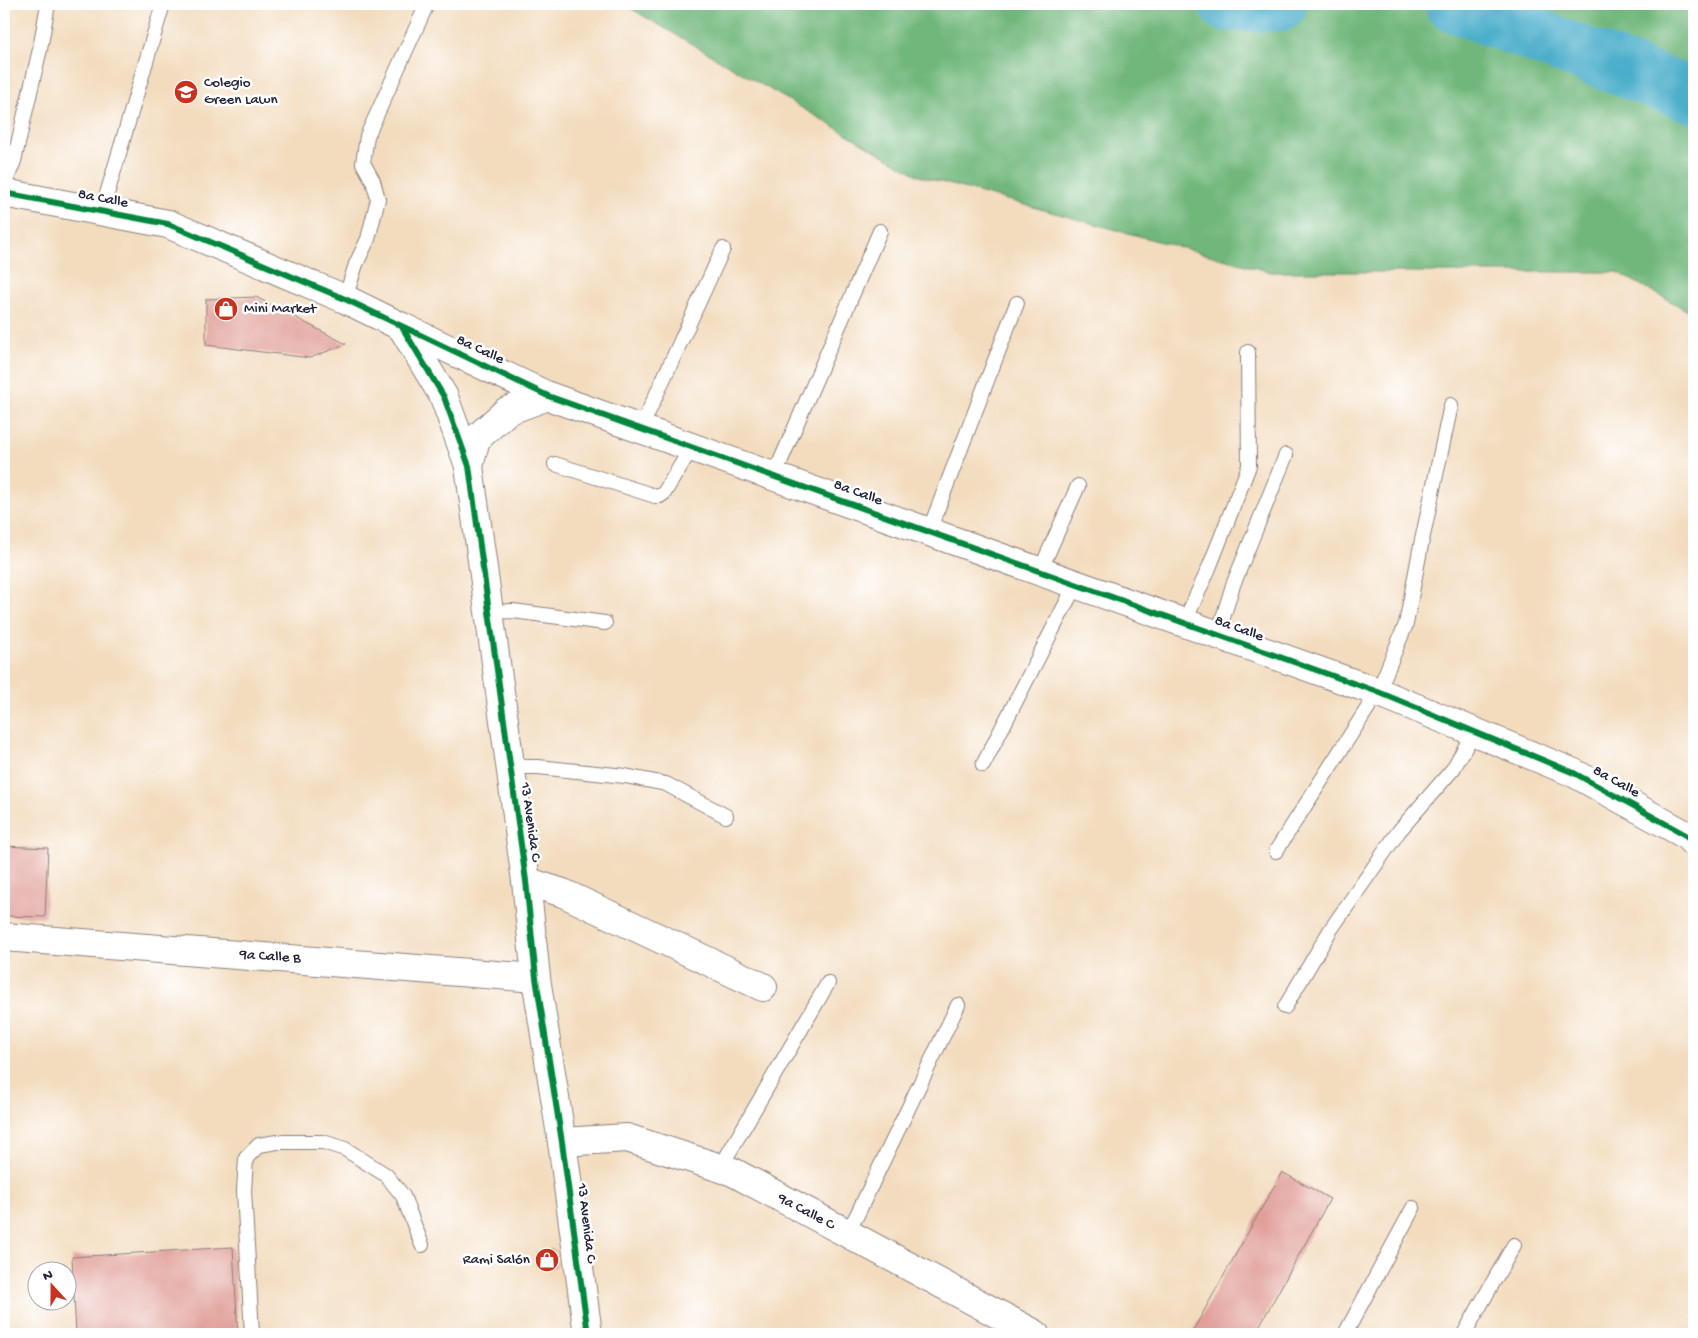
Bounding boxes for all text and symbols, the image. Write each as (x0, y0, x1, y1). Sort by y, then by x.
place label: Colegio Green Lawn (204, 74, 278, 109)
school or university icon: Colegio Green Lawn (173, 79, 199, 105)
street label: 8a Calle (76, 185, 130, 213)
shop icon: Mini Market (213, 296, 239, 322)
place label: Mini Market (244, 300, 318, 318)
street label: 8a Calle (453, 331, 507, 369)
street label: 8a Calle (831, 476, 885, 510)
street label: 8a Calle (1212, 612, 1266, 646)
street label: 8a Calle (1589, 762, 1643, 802)
street label: 13 Avenida C (515, 780, 545, 864)
street label: 9a Calle B (238, 946, 302, 968)
street label: 13 Avenida C (572, 1181, 600, 1265)
street label: 9a Calle C (774, 1189, 838, 1235)
shop icon: Rami Salón (534, 1247, 560, 1273)
place label: Rami Salón (463, 1251, 530, 1269)
north arrow (28, 1260, 78, 1310)
text: N (41, 1267, 56, 1286)

